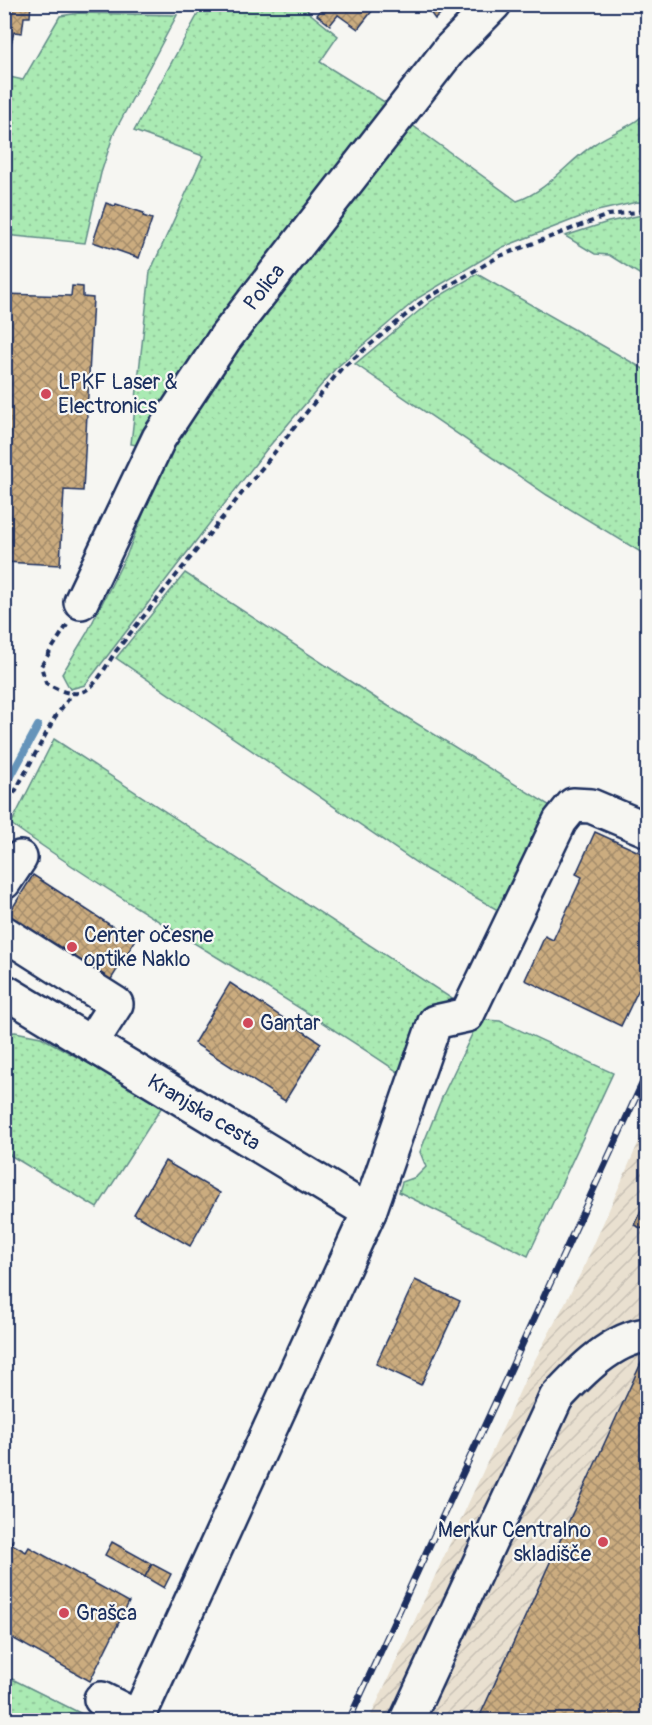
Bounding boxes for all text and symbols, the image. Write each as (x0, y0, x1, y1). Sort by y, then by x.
street label: Polica (238, 258, 291, 316)
place label: LPKF Laser & Electronics (58, 369, 178, 420)
marker: LPKF Laser & Electronics (39, 387, 53, 401)
place label: Center očesne optike Naklo (84, 922, 214, 973)
marker: Center očesne optike Naklo (65, 940, 79, 954)
place label: Gantar (260, 1010, 321, 1037)
marker: Gantar (241, 1016, 255, 1030)
street label: Kranjska cesta (142, 1068, 265, 1157)
place label: Merkur Centralno skladišče (438, 1517, 592, 1568)
marker: Merkur Centralno skladišče (596, 1535, 610, 1549)
place label: Grašca (76, 1600, 137, 1627)
marker: Grašca (57, 1606, 71, 1620)

